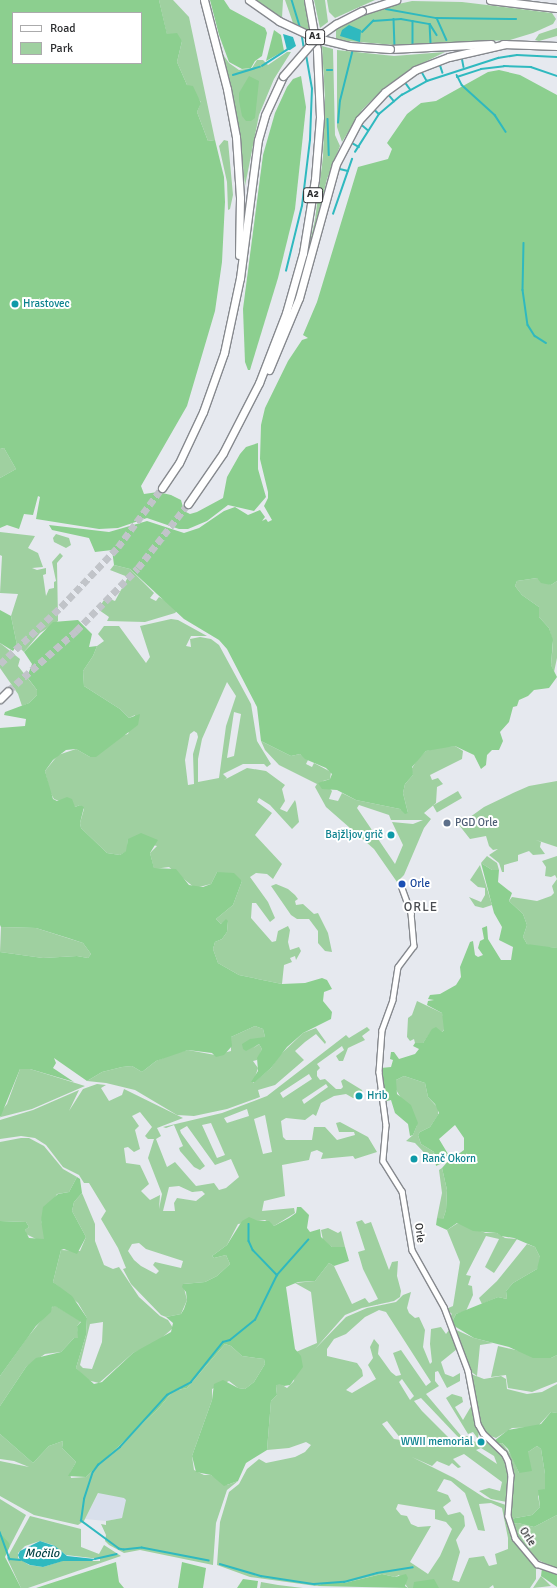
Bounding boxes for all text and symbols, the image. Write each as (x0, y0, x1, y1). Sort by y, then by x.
legend (12, 12, 142, 64)
text: Road (50, 21, 76, 36)
road number: A1 (305, 29, 325, 45)
text: Park (50, 41, 73, 56)
road number: A2 (303, 187, 323, 203)
place label: Hrastovec (23, 297, 70, 311)
marker: Hrastovec (10, 299, 20, 309)
place label: PGD Orle (455, 816, 498, 830)
marker: PGD Orle (442, 818, 452, 828)
place label: Bajžljov grič (325, 828, 383, 842)
marker: Bajžljov grič (386, 830, 396, 840)
place label: Orle (410, 877, 430, 891)
marker: Orle (397, 879, 407, 889)
district label: ORLE (404, 899, 438, 915)
place label: Hrib (367, 1089, 387, 1103)
marker: Hrib (354, 1091, 364, 1101)
place label: Ranč Okorn (422, 1152, 476, 1166)
marker: Ranč Okorn (409, 1154, 419, 1164)
street label: Orle (411, 1222, 427, 1244)
place label: WWII memorial (401, 1435, 473, 1449)
marker: WWII memorial (476, 1437, 486, 1447)
street label: Orle (516, 1525, 538, 1549)
water label: Močilo (25, 1547, 59, 1561)

